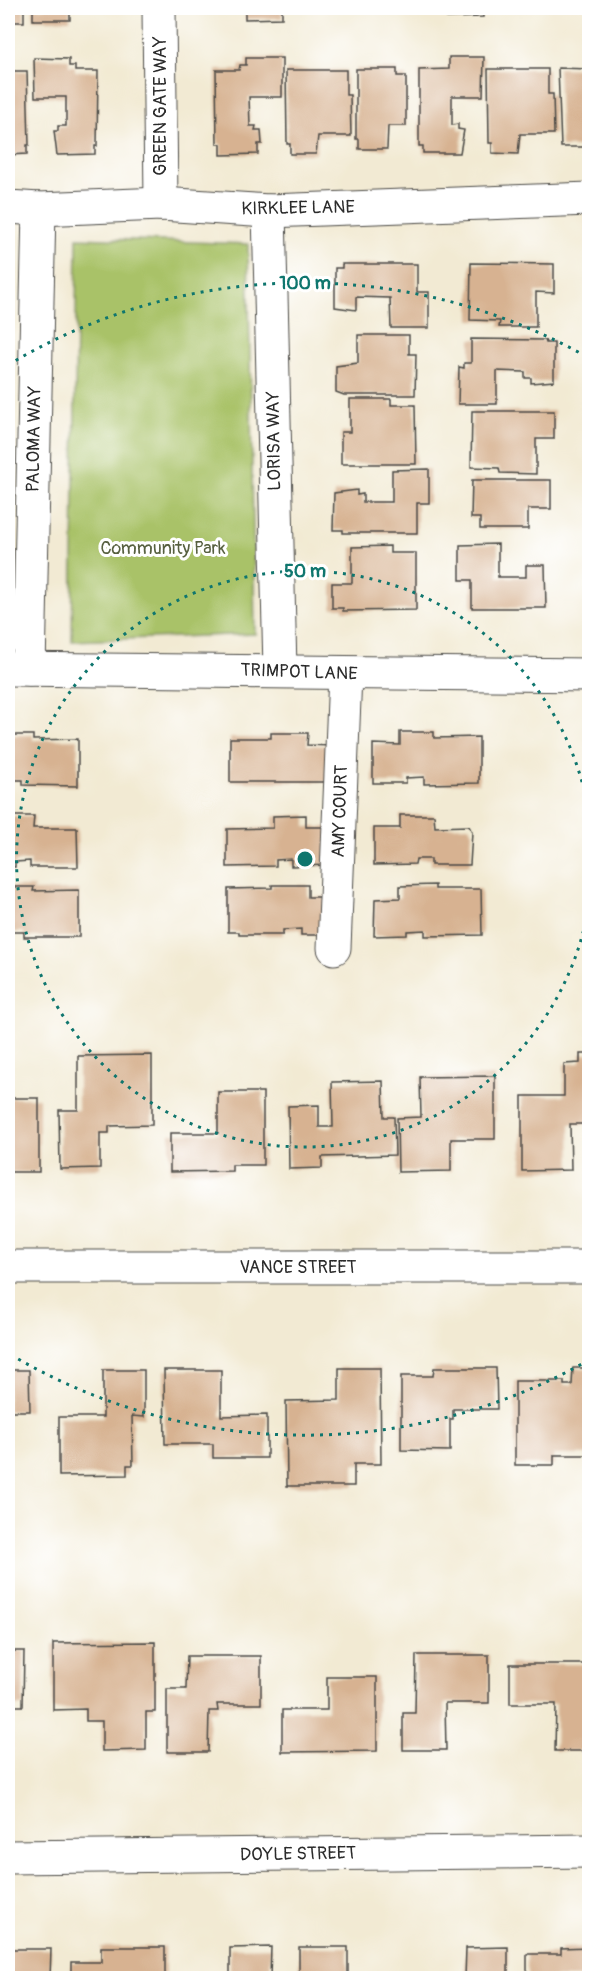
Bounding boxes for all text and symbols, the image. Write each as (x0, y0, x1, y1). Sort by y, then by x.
street label: GREEN GATE WAY (149, 36, 172, 176)
street label: KIRKLEE LANE (241, 196, 355, 220)
text: 100 m (279, 272, 331, 295)
street label: PALOMA WAY (22, 385, 46, 492)
street label: LORISA WAY (262, 390, 286, 491)
park label: Community Park (100, 537, 226, 560)
text: 50 m (284, 560, 326, 583)
street label: TRIMPOT LANE (240, 658, 358, 686)
street label: AMY COURT (327, 764, 353, 858)
centre of rings (295, 849, 315, 869)
street label: VANCE STREET (239, 1256, 357, 1279)
street label: DOYLE STREET (240, 1841, 356, 1867)

